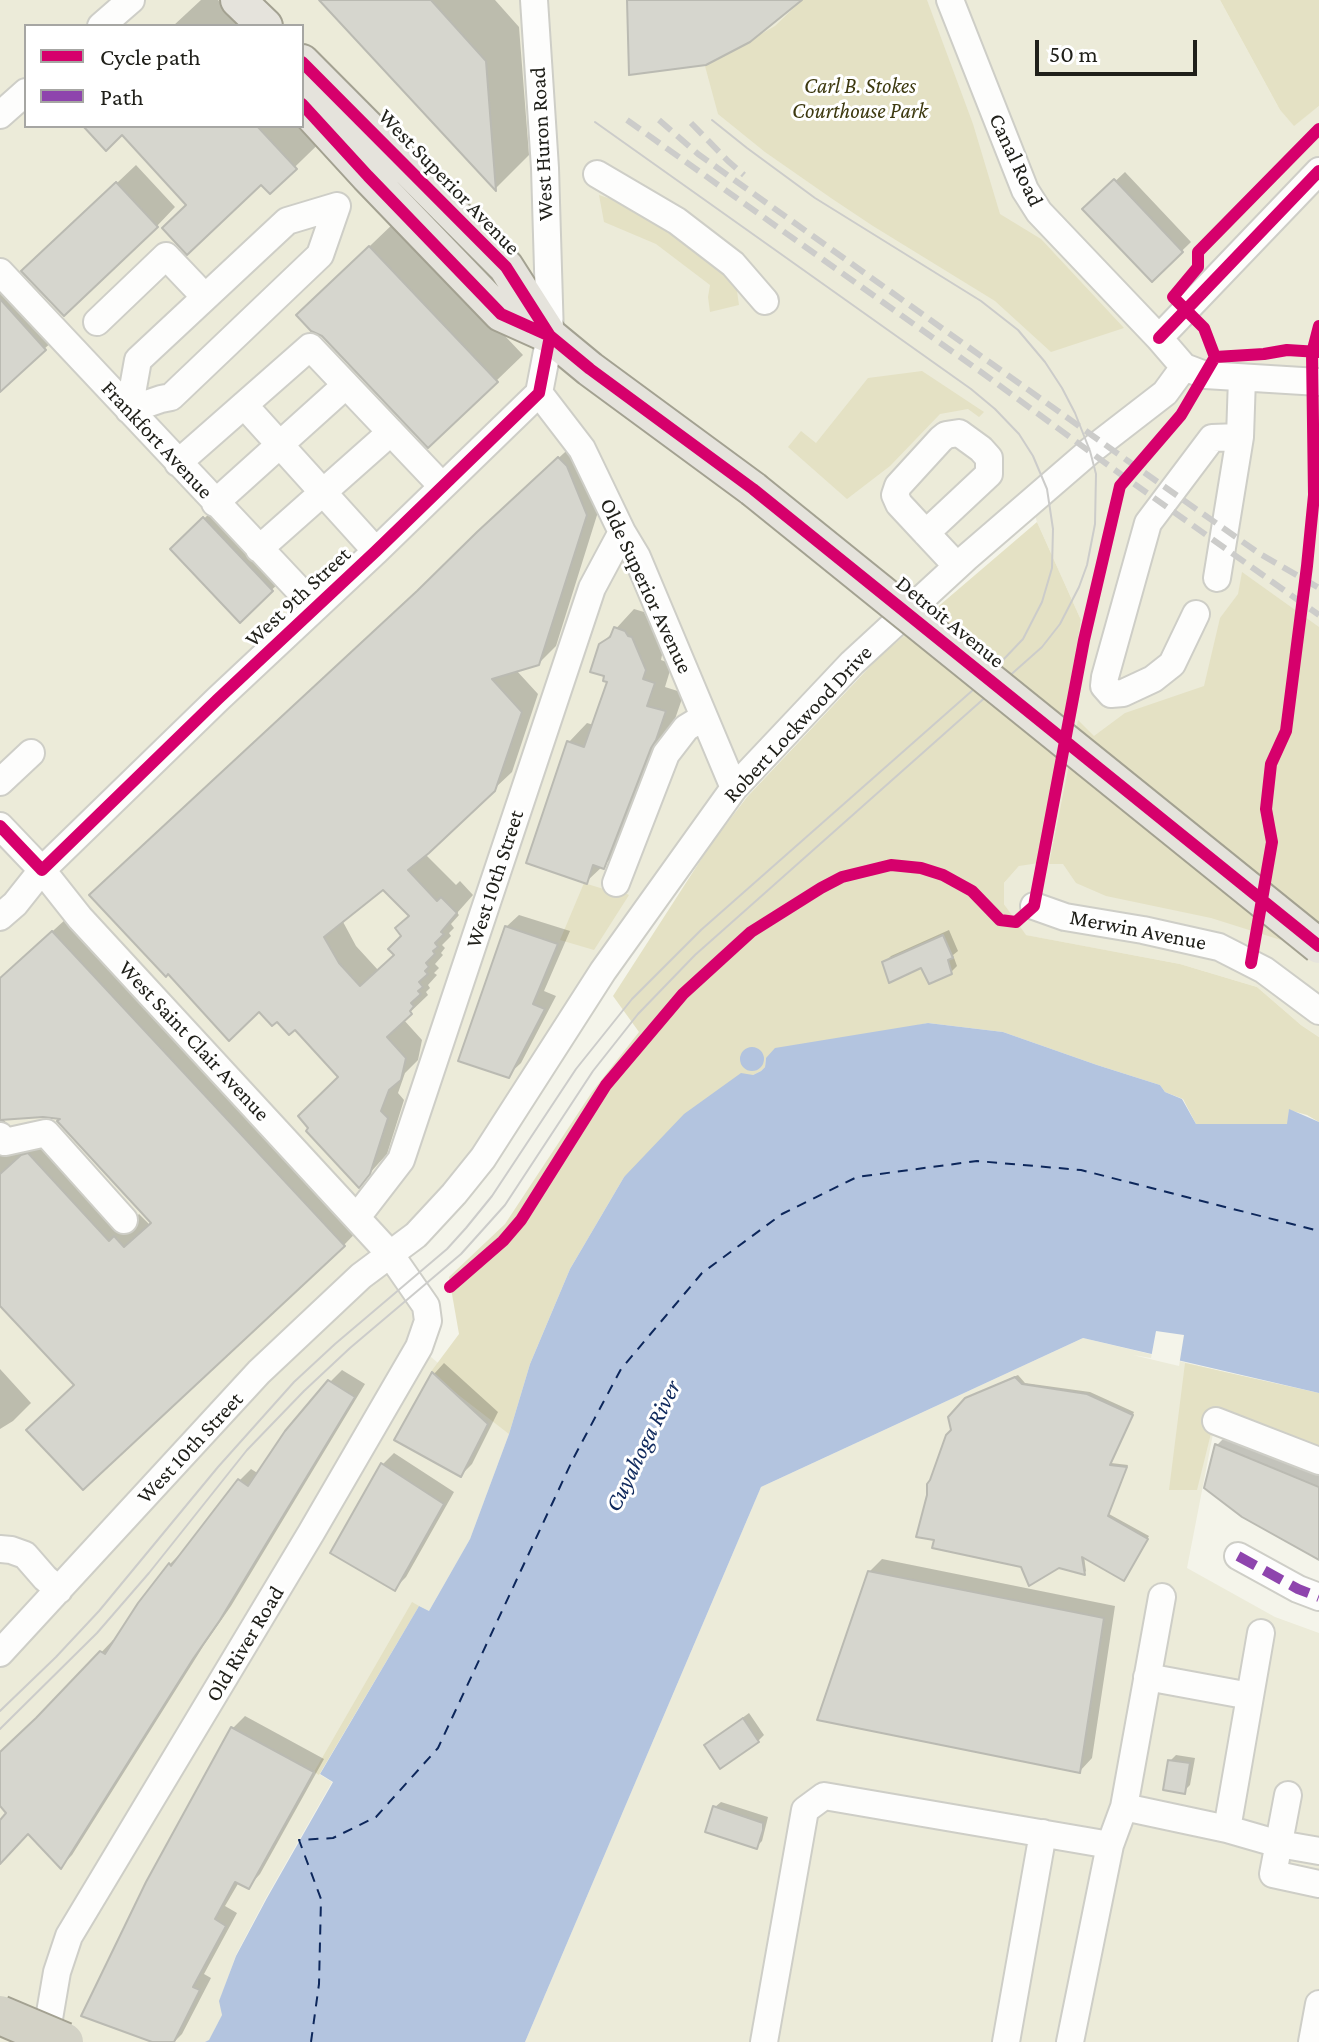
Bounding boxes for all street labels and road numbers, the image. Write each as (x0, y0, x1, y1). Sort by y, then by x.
street label: West Huron Road (525, 66, 559, 222)
street label: West Superior Avenue (372, 103, 526, 261)
street label: Canal Road (983, 109, 1049, 211)
street label: Frankfort Avenue (96, 375, 218, 505)
street label: Olde Superior Avenue (594, 494, 698, 678)
street label: West 9th Street (240, 541, 356, 653)
street label: Detroit Avenue (890, 570, 1010, 674)
street label: Robert Lockwood Drive (718, 640, 878, 808)
street label: West 10th Street (460, 807, 530, 951)
street label: Merwin Avenue (1067, 904, 1209, 956)
street label: West Saint Clair Avenue (113, 955, 275, 1127)
street label: West 10th Street (131, 1387, 249, 1509)
street label: Old River Road (200, 1581, 290, 1707)

